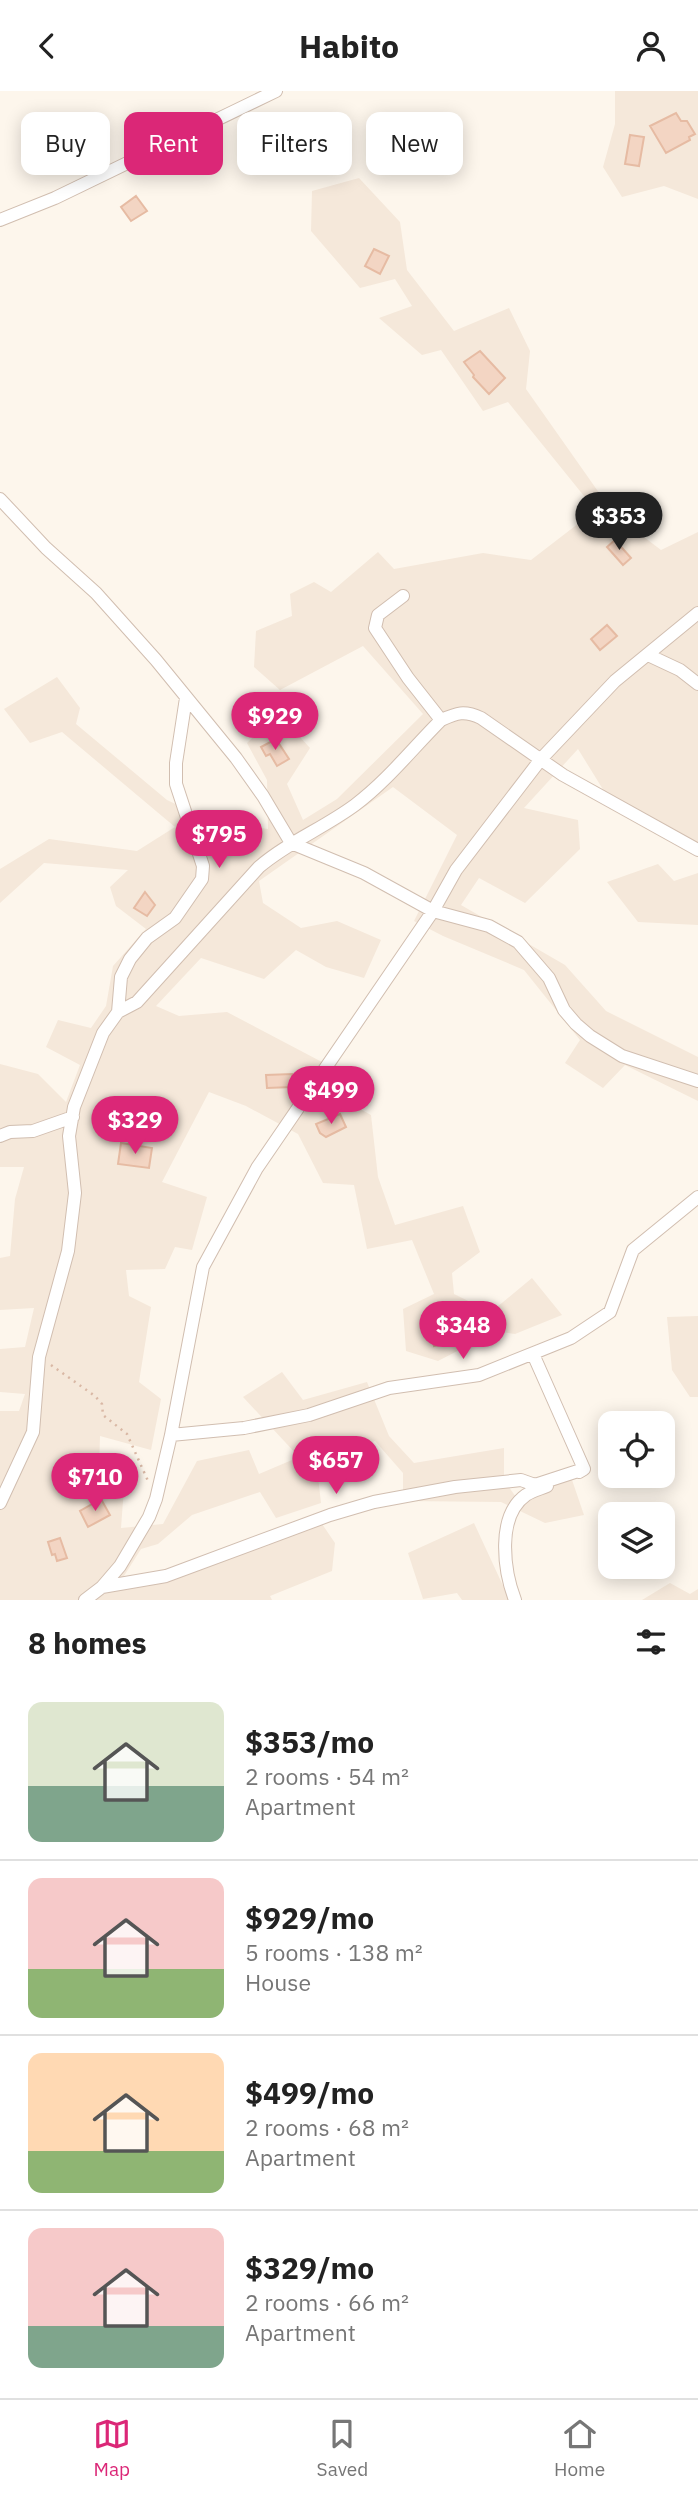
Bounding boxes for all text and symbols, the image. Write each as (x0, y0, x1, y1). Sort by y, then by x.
text: Habito (299, 25, 399, 67)
icon: back (28, 27, 66, 65)
icon: person (632, 27, 670, 65)
chip: Buy (21, 112, 110, 175)
chip: Rent (124, 112, 223, 175)
chip: Filters (237, 112, 352, 175)
chip: New (366, 112, 463, 175)
pin: $353 (578, 493, 660, 552)
text: $353 (591, 500, 647, 530)
pin: $929 (234, 693, 316, 752)
text: $929 (247, 700, 303, 730)
pin: $795 (178, 811, 260, 870)
text: $795 (191, 818, 247, 848)
pin: $499 (290, 1067, 372, 1126)
text: $499 (303, 1074, 359, 1104)
pin: $329 (94, 1097, 176, 1156)
text: $329 (107, 1104, 163, 1134)
pin: $348 (422, 1301, 504, 1361)
text: $348 (435, 1309, 491, 1339)
map controls (598, 1411, 675, 1579)
button: locate (598, 1411, 675, 1488)
pin: $657 (295, 1437, 377, 1496)
text: $657 (308, 1444, 364, 1474)
pin: $710 (54, 1453, 136, 1513)
text: $710 (67, 1461, 123, 1491)
button: layers (598, 1502, 675, 1579)
text: 8 homes (28, 1623, 147, 1662)
icon: filters (632, 1623, 670, 1661)
text: $353/mo (245, 1722, 374, 1761)
icon: home (84, 1730, 168, 1814)
text: 2 rooms · 54 m² (245, 1761, 409, 1791)
text: Apartment (245, 1791, 356, 1821)
text: $929/mo (245, 1898, 374, 1937)
icon: home (84, 1906, 168, 1990)
text: 5 rooms · 138 m² (245, 1937, 423, 1967)
text: House (245, 1967, 311, 1997)
text: $499/mo (245, 2073, 374, 2112)
icon: home (84, 2081, 168, 2165)
text: 2 rooms · 68 m² (245, 2112, 409, 2142)
text: Apartment (245, 2142, 356, 2172)
text: $329/mo (245, 2248, 374, 2287)
icon: home (84, 2256, 168, 2340)
text: 2 rooms · 66 m² (245, 2287, 409, 2317)
text: Apartment (245, 2317, 356, 2347)
tab: Map (93, 2415, 131, 2481)
tab: Saved (317, 2415, 368, 2481)
tab: Home (554, 2415, 605, 2481)

